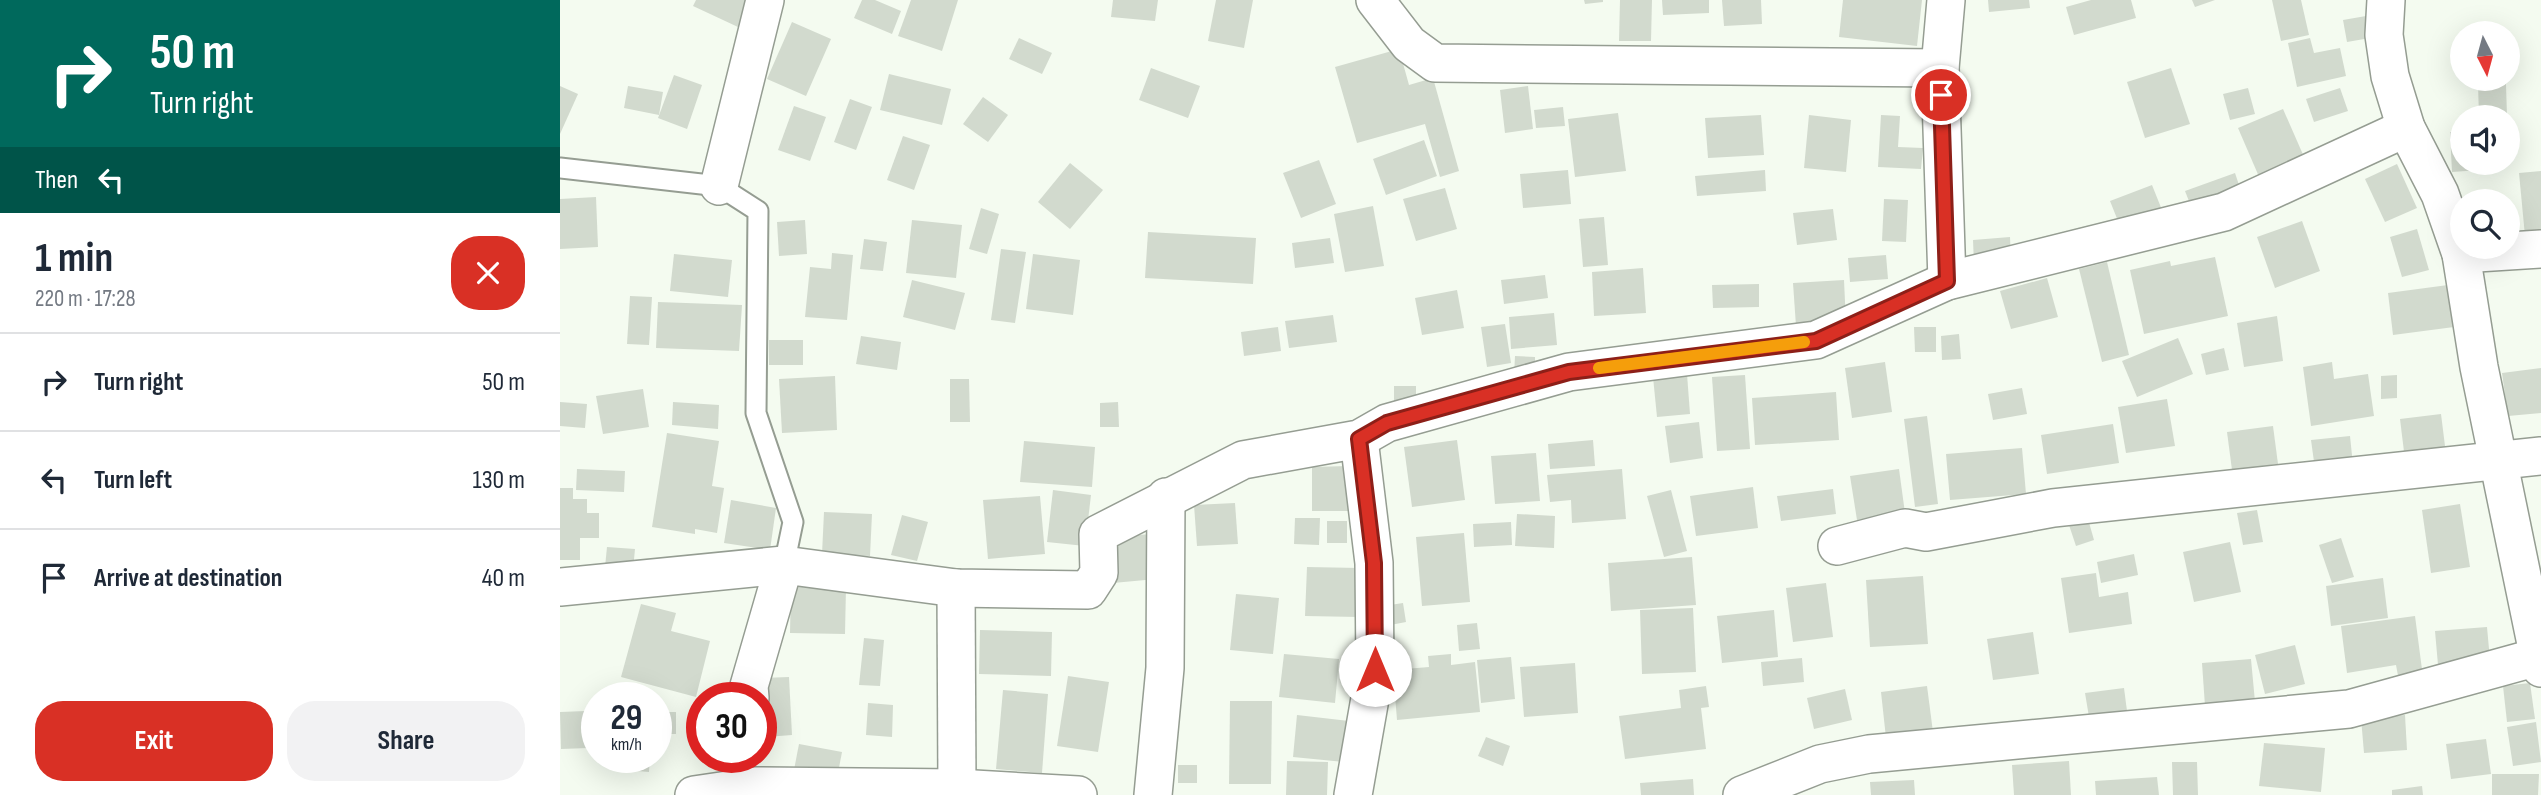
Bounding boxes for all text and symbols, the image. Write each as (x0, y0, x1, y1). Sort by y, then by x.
north arrow (2450, 21, 2520, 91)
map controls (2450, 21, 2520, 259)
text: 50 m (150, 24, 235, 83)
icon: right (35, 28, 126, 119)
pin (1911, 65, 1971, 125)
icon: arrive (1922, 76, 1960, 114)
text: Turn right (150, 84, 254, 123)
button: sound (2450, 105, 2520, 175)
icon: left (92, 161, 130, 199)
text: Then (35, 165, 78, 196)
button: search (2450, 189, 2520, 259)
text: 1 min (35, 233, 113, 284)
button: close (451, 236, 525, 310)
text: 220 m · 17:28 (35, 285, 136, 313)
icon: right (35, 363, 73, 401)
text: Turn right (94, 367, 183, 398)
text: 50 m (482, 367, 525, 398)
icon: left (35, 461, 73, 499)
text: Turn left (94, 465, 172, 496)
text: 130 m (473, 465, 525, 496)
icon: arrive (35, 559, 73, 597)
text: Arrive at destination (94, 563, 282, 594)
text: 40 m (482, 563, 525, 594)
position arrow (1338, 633, 1412, 707)
speed limit sign: 30 (686, 682, 777, 773)
text: 29 (611, 697, 642, 740)
button: Exit (35, 701, 273, 781)
button: Share (287, 701, 525, 781)
text: km/h (611, 734, 642, 755)

